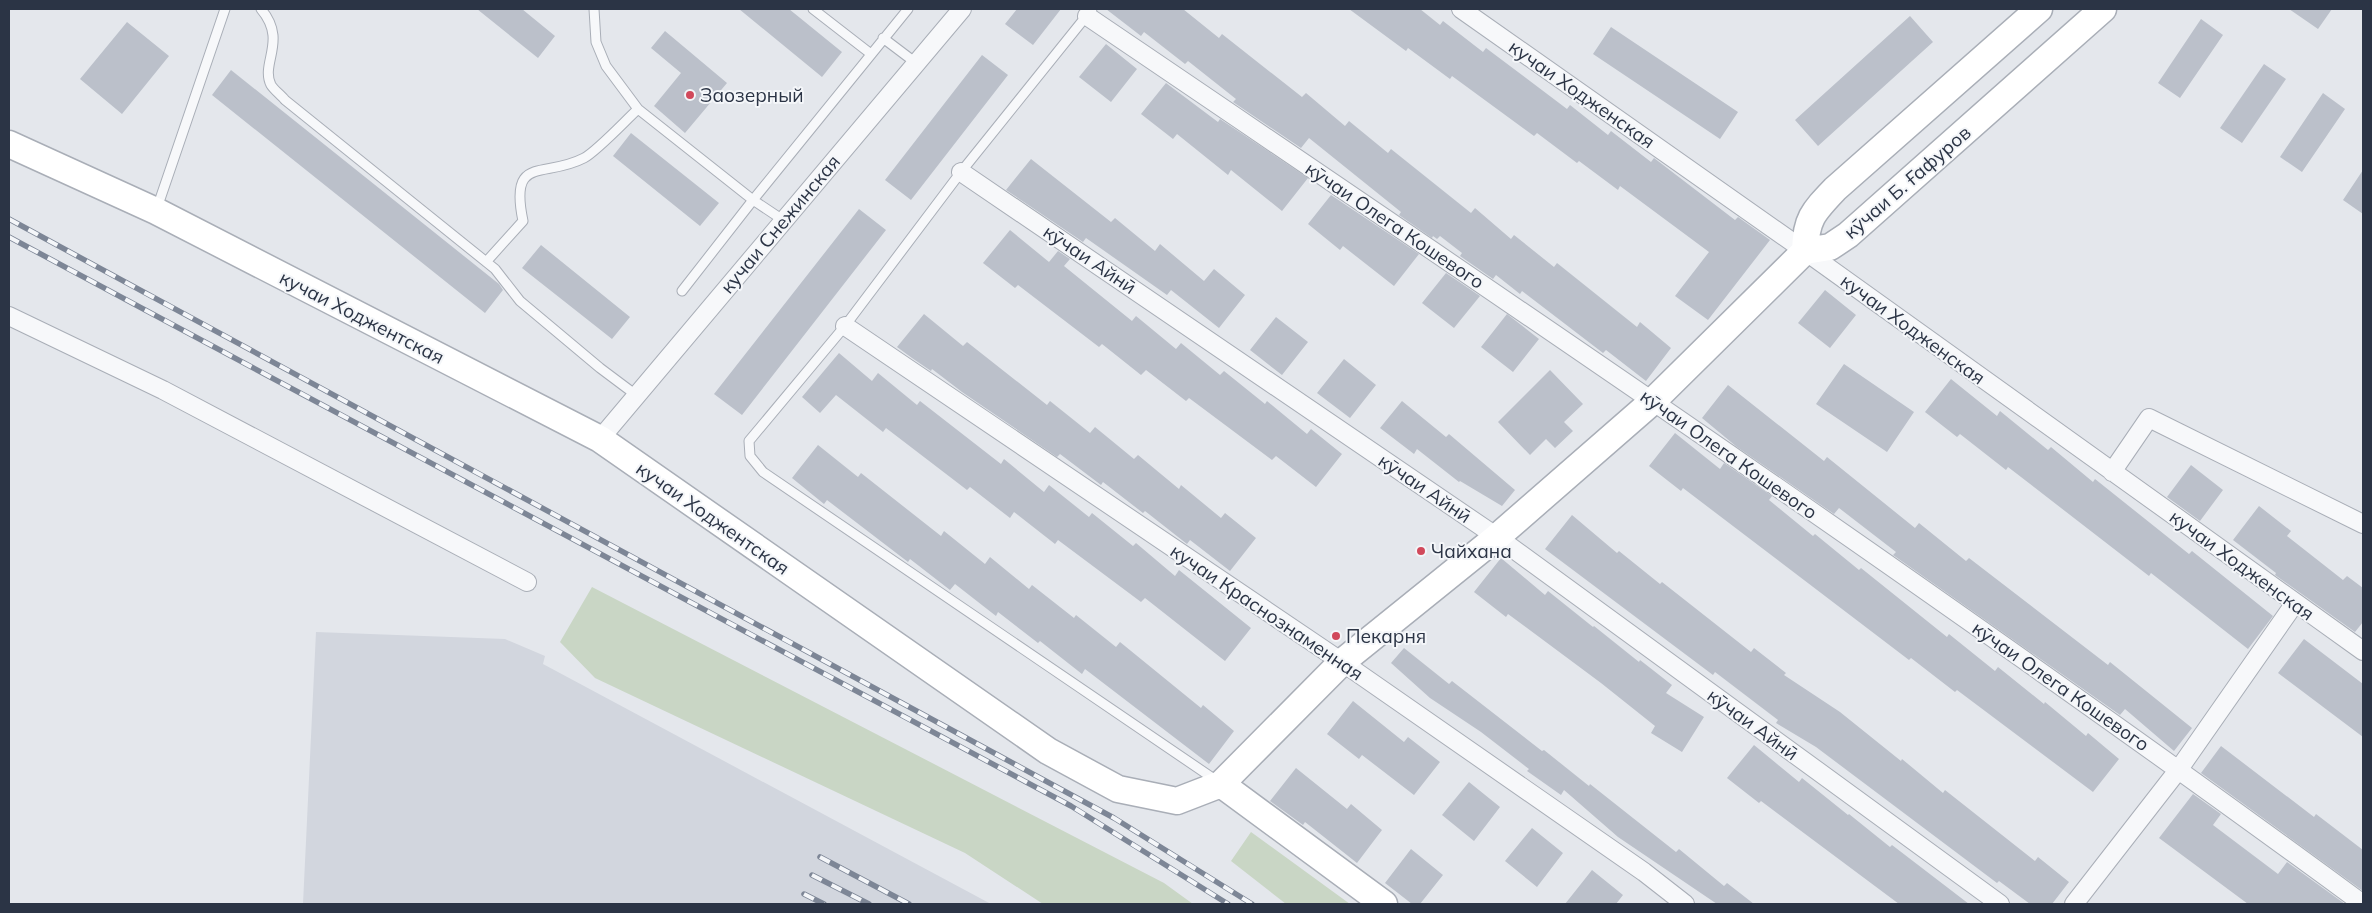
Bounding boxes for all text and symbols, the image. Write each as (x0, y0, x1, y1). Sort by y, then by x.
street label: кучаи Ходженская (1504, 35, 1660, 153)
place label: Заозерный (700, 83, 804, 107)
marker: Заозерный (684, 89, 696, 101)
street label: кӯчаи Б. Ғафуров (1839, 120, 1975, 244)
street label: кучаи Снежинская (715, 150, 845, 298)
street label: кӯчаи Олега Кошевого (1301, 156, 1489, 294)
street label: кӯчаи Айнӣ (1039, 219, 1141, 299)
street label: кучаи Ходжентская (276, 265, 448, 369)
street label: кучаи Ходженская (1836, 268, 1990, 390)
street label: кӯчаи Олега Кошевого (1636, 384, 1822, 524)
street label: кӯчаи Айнӣ (1374, 448, 1476, 528)
street label: кучаи Ходжентская (632, 456, 794, 580)
street label: кучаи Ходженская (2165, 504, 2319, 626)
street label: кучаи Краснознаменная (1166, 538, 1368, 686)
place label: Чайхана (1431, 539, 1512, 563)
marker: Чайхана (1415, 545, 1427, 557)
street label: кӯчаи Олега Кошевого (1968, 616, 2154, 756)
place label: Пекарня (1346, 624, 1426, 648)
marker: Пекарня (1330, 630, 1342, 642)
street label: кӯчаи Айнӣ (1703, 683, 1803, 765)

